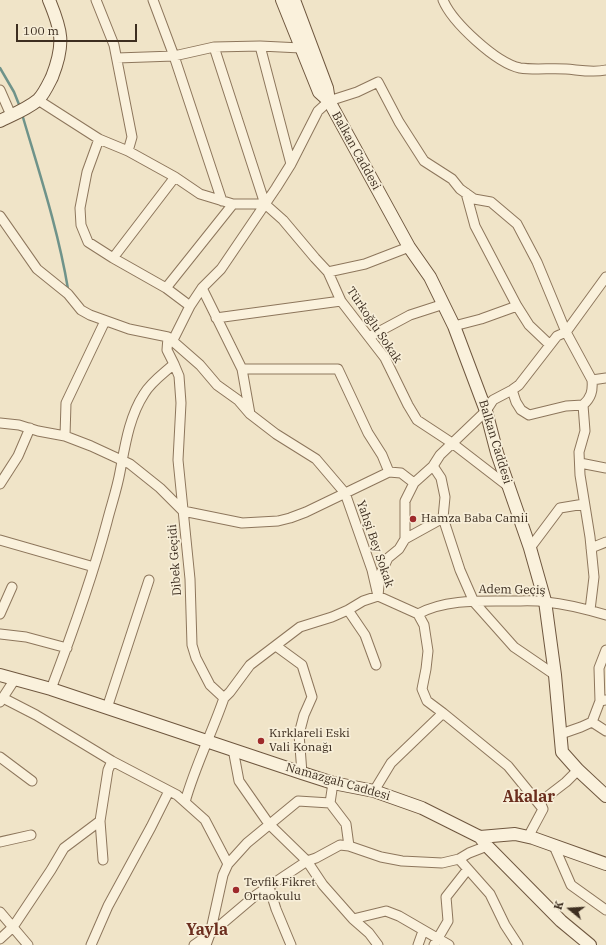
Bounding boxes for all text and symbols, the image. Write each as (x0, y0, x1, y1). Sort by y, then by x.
scale bar (18, 16, 139, 42)
text: 100 m (23, 23, 59, 38)
street label: Balkan Caddesi (329, 109, 383, 193)
street label: Türkoğlu Sokak (343, 284, 405, 366)
street label: Balkan Caddesi (475, 398, 515, 486)
street label: Yahşi Bey Sokak (353, 499, 397, 589)
place label: Hamza Baba Camii (421, 512, 528, 526)
marker: Hamza Baba Camii (408, 514, 418, 524)
street label: Dibek Geçidi (165, 524, 185, 596)
street label: Adem Geçiş (478, 582, 546, 598)
place label: Kırklareli Eski Vali Konağı (269, 727, 350, 755)
marker: Kırklareli Eski Vali Konağı (256, 736, 266, 746)
street label: Namazgah Caddesi (284, 760, 392, 804)
district label: Akalar (503, 787, 555, 807)
place label: Tevfik Fikret Ortaokulu (244, 876, 315, 904)
marker: Tevfik Fikret Ortaokulu (231, 885, 241, 895)
north arrow (550, 889, 590, 929)
text: K (551, 899, 567, 911)
district label: Yayla (186, 920, 228, 940)

